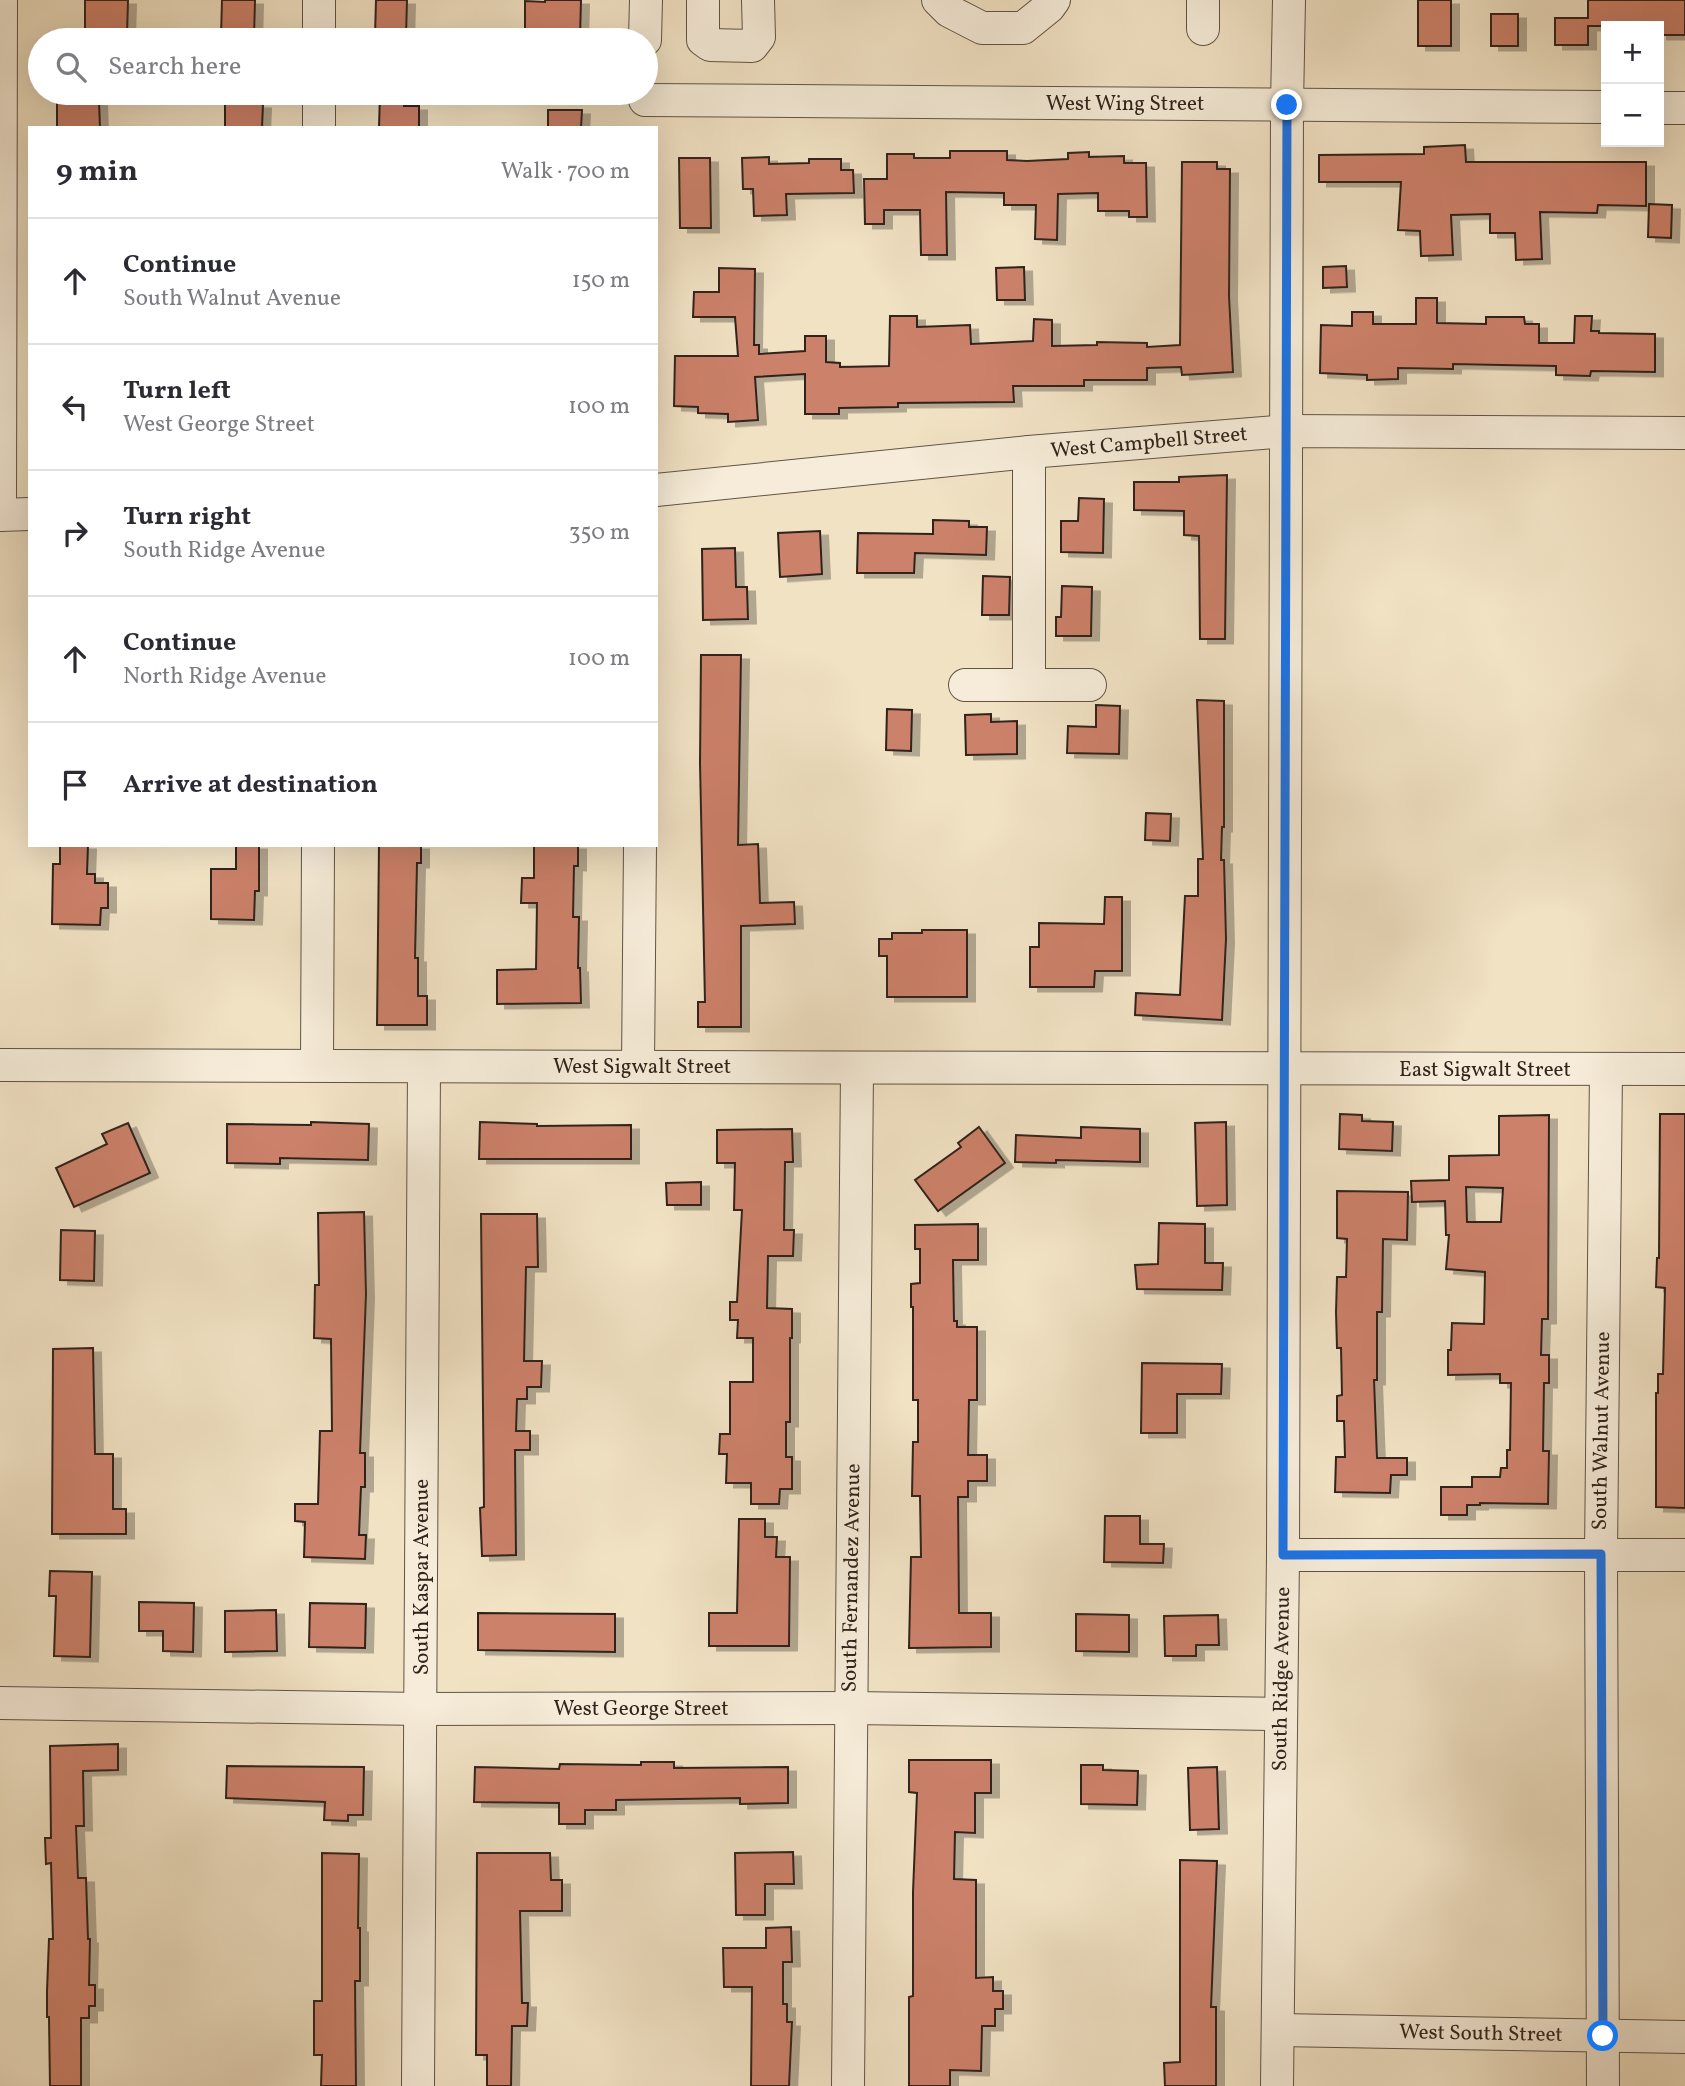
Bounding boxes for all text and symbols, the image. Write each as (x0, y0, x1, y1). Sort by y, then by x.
map controls (1601, 21, 1664, 147)
button: + (1601, 21, 1664, 84)
search box (28, 28, 658, 105)
icon: search (52, 48, 90, 86)
text: Search here (108, 49, 241, 85)
button: − (1601, 84, 1664, 147)
route end (1271, 89, 1302, 120)
street label: West Wing Street (1046, 90, 1204, 119)
text: 9 min (56, 151, 138, 193)
text: Walk · 700 m (501, 156, 630, 188)
text: Continue (123, 247, 236, 283)
icon: ahead (56, 262, 94, 300)
text: 150 m (572, 265, 630, 297)
text: South Walnut Avenue (123, 283, 341, 315)
text: Turn left (123, 373, 231, 409)
icon: left (56, 388, 94, 426)
text: 100 m (568, 391, 630, 423)
text: West George Street (123, 409, 315, 441)
street label: West Campbell Street (1049, 420, 1249, 466)
text: Turn right (123, 499, 251, 535)
icon: right (56, 514, 94, 552)
text: 350 m (569, 517, 630, 549)
text: South Ridge Avenue (123, 535, 325, 567)
text: Continue (123, 625, 236, 661)
icon: ahead (56, 640, 94, 678)
text: 100 m (568, 643, 630, 675)
text: North Ridge Avenue (123, 661, 326, 693)
icon: arrive (56, 766, 94, 804)
text: Arrive at destination (123, 767, 378, 803)
street label: West Sigwalt Street (553, 1053, 731, 1082)
street label: East Sigwalt Street (1399, 1056, 1571, 1085)
street label: South Walnut Avenue (1586, 1331, 1618, 1531)
street label: South Fernandez Avenue (836, 1463, 868, 1693)
street label: South Kaspar Avenue (408, 1479, 437, 1675)
street label: South Ridge Avenue (1266, 1586, 1298, 1772)
street label: West George Street (553, 1695, 729, 1724)
street label: West South Street (1399, 2018, 1563, 2050)
route start (1587, 2020, 1618, 2051)

